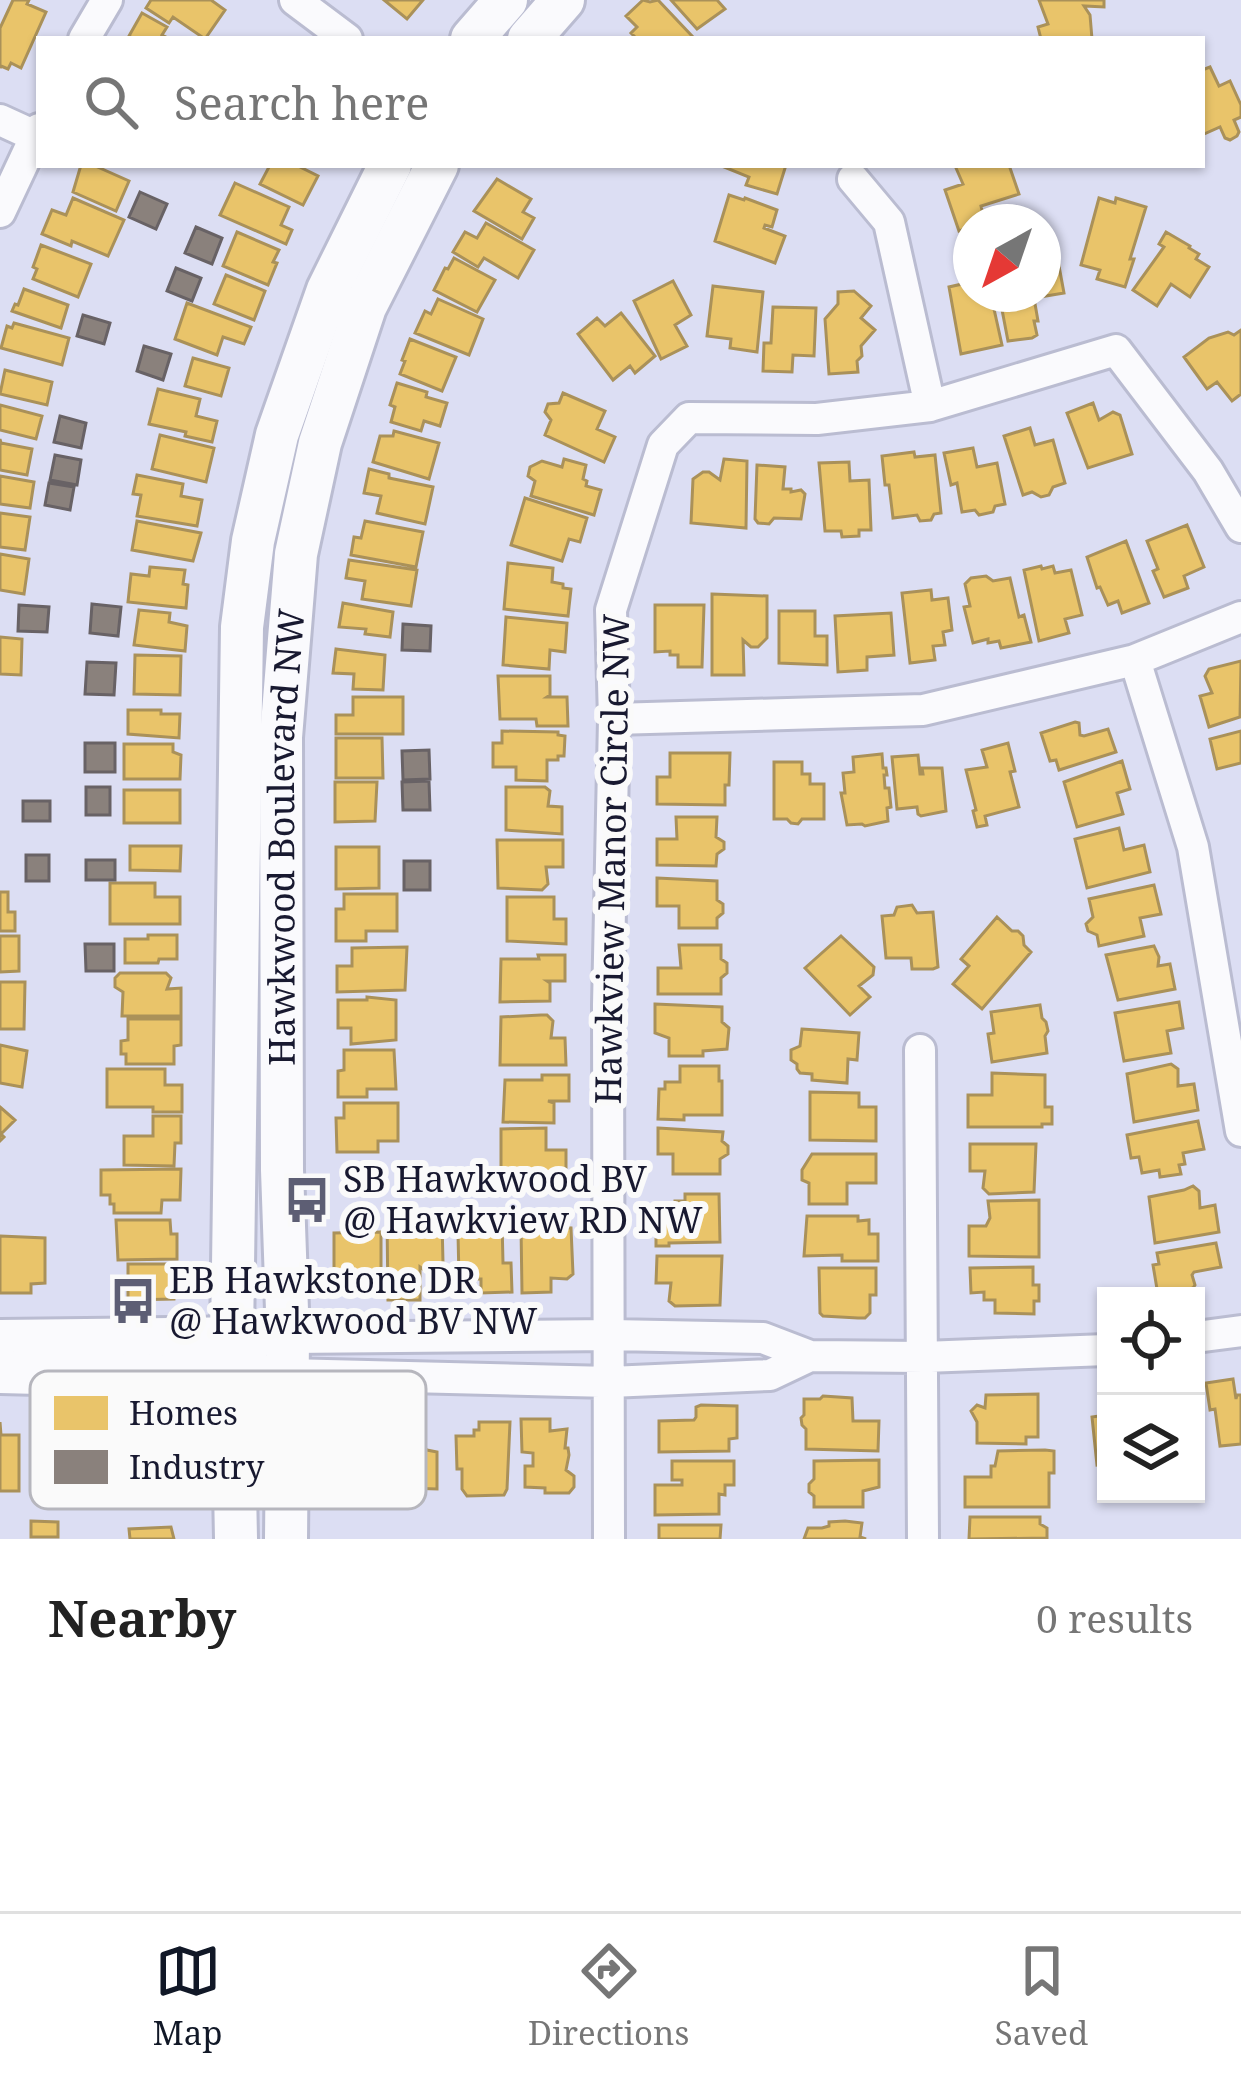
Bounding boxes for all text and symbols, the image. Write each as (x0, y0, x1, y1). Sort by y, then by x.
search box (36, 36, 1205, 168)
icon: search (78, 69, 144, 135)
text: Search here (174, 72, 429, 133)
north arrow (953, 204, 1061, 312)
street label: Hawkwood Boulevard NW (256, 606, 315, 1066)
street label: Hawkview Manor Circle NW (583, 613, 640, 1105)
place label: SB Hawkwood BV @ Hawkview RD NW (343, 1154, 703, 1244)
bus stop icon: SB Hawkwood BV @ Hawkview RD NW (282, 1175, 332, 1225)
place label: EB Hawkstone DR @ Hawkwood BV NW (169, 1255, 538, 1345)
bus stop icon: EB Hawkstone DR @ Hawkwood BV NW (108, 1276, 158, 1326)
map controls (1097, 1287, 1205, 1503)
button: locate (1097, 1287, 1205, 1395)
legend (30, 1371, 426, 1509)
text: Homes (129, 1390, 238, 1435)
button: layers (1097, 1395, 1205, 1503)
text: Industry (129, 1444, 265, 1489)
text: Nearby (48, 1582, 236, 1652)
text: 0 results (1036, 1591, 1193, 1644)
tab: Map (153, 1938, 223, 2055)
tab: Directions (528, 1938, 689, 2055)
tab: Saved (995, 1938, 1088, 2055)

